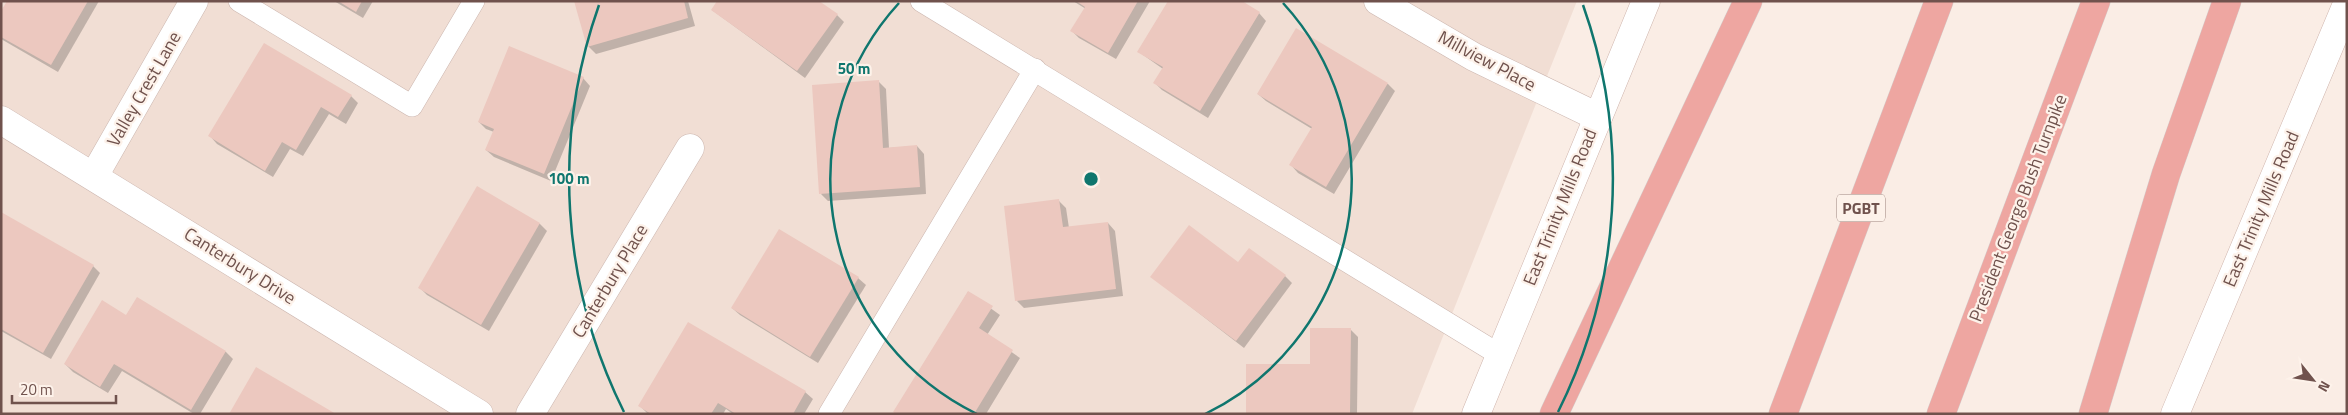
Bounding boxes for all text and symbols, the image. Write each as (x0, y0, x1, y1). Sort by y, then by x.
street label: Millview Place (1434, 23, 1541, 98)
street label: Valley Crest Lane (100, 26, 187, 151)
text: 50 m (838, 57, 870, 80)
street label: President George Bush Turnpike (1962, 90, 2073, 325)
street label: East Trinity Mills Road (1516, 124, 1603, 289)
street label: East Trinity Mills Road (2215, 127, 2306, 291)
text: 100 m (548, 167, 590, 190)
centre of rings (1082, 170, 1100, 188)
road number: PGBT (1837, 194, 1885, 222)
street label: Canterbury Place (565, 219, 654, 343)
street label: Canterbury Drive (179, 220, 301, 311)
north arrow (2288, 355, 2338, 405)
scale bar (12, 372, 116, 404)
text: N (2313, 377, 2336, 396)
text: 20 m (20, 378, 53, 401)

